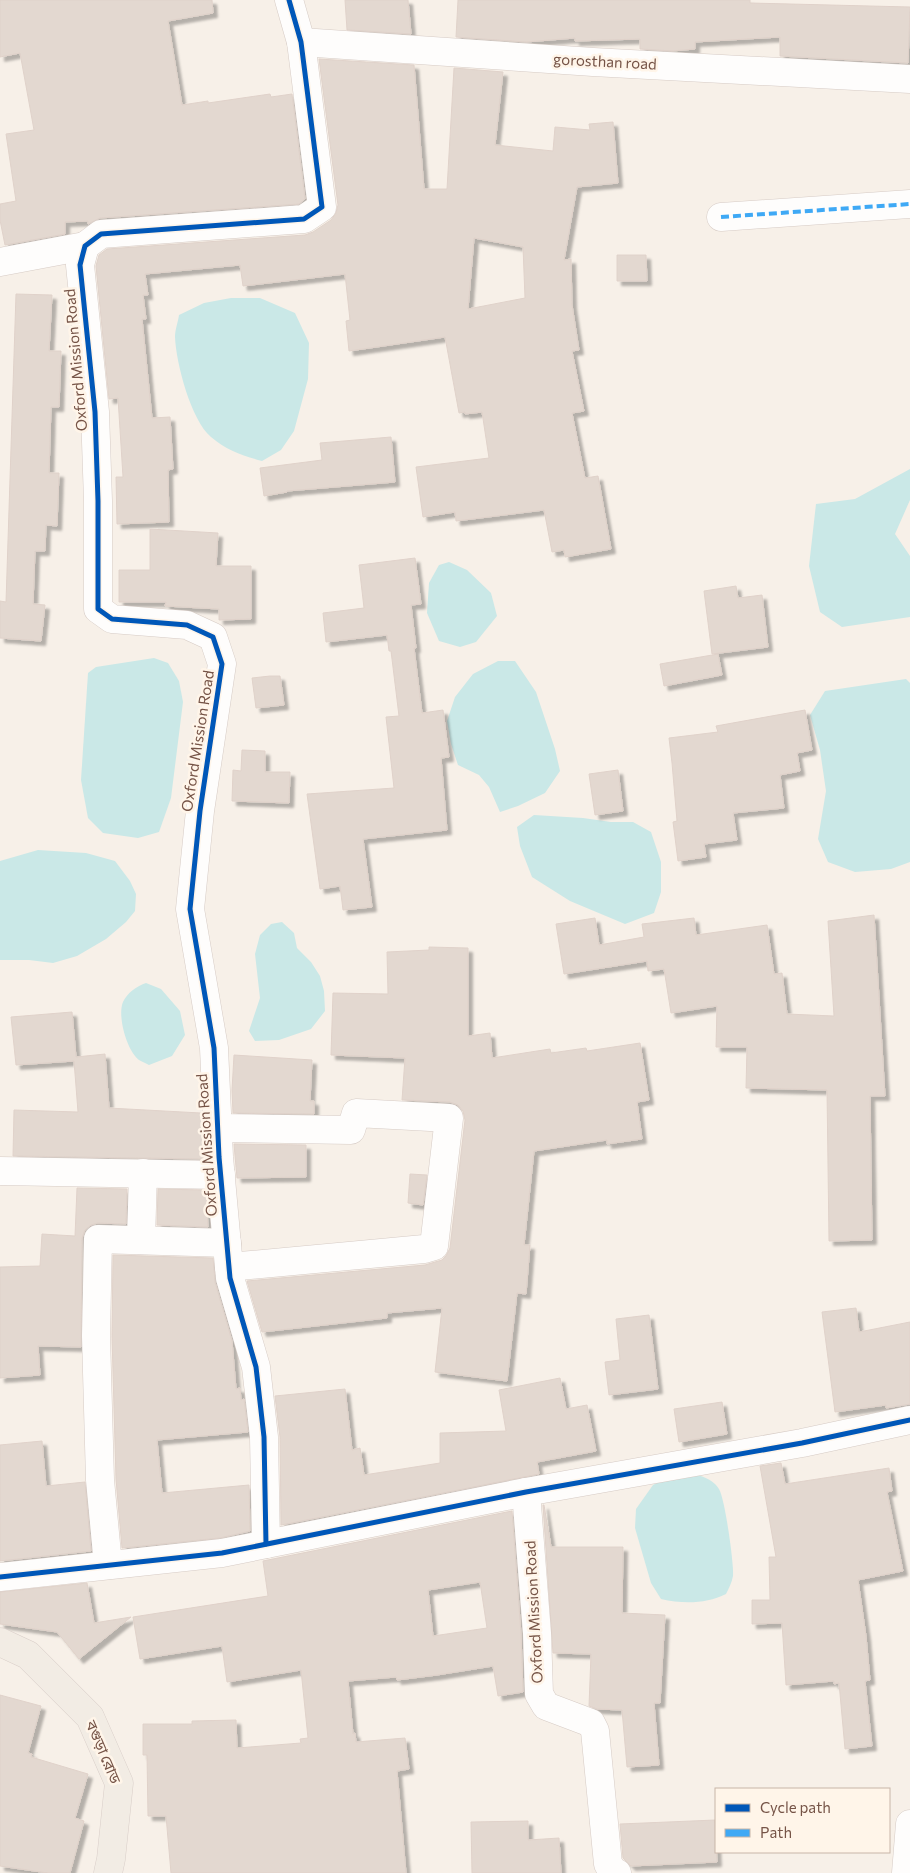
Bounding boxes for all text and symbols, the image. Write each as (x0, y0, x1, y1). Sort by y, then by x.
street label: gorosthan road (553, 49, 657, 73)
street label: Oxford Mission Road (60, 288, 90, 432)
street label: Oxford Mission Road (177, 669, 217, 813)
street label: Oxford Mission Road (192, 1073, 220, 1217)
street label: Oxford Mission Road (520, 1540, 546, 1684)
street label: বগুড়া রোড (82, 1716, 125, 1786)
legend (715, 1788, 890, 1853)
text: Cycle path (760, 1798, 831, 1816)
text: Path (760, 1823, 792, 1841)

